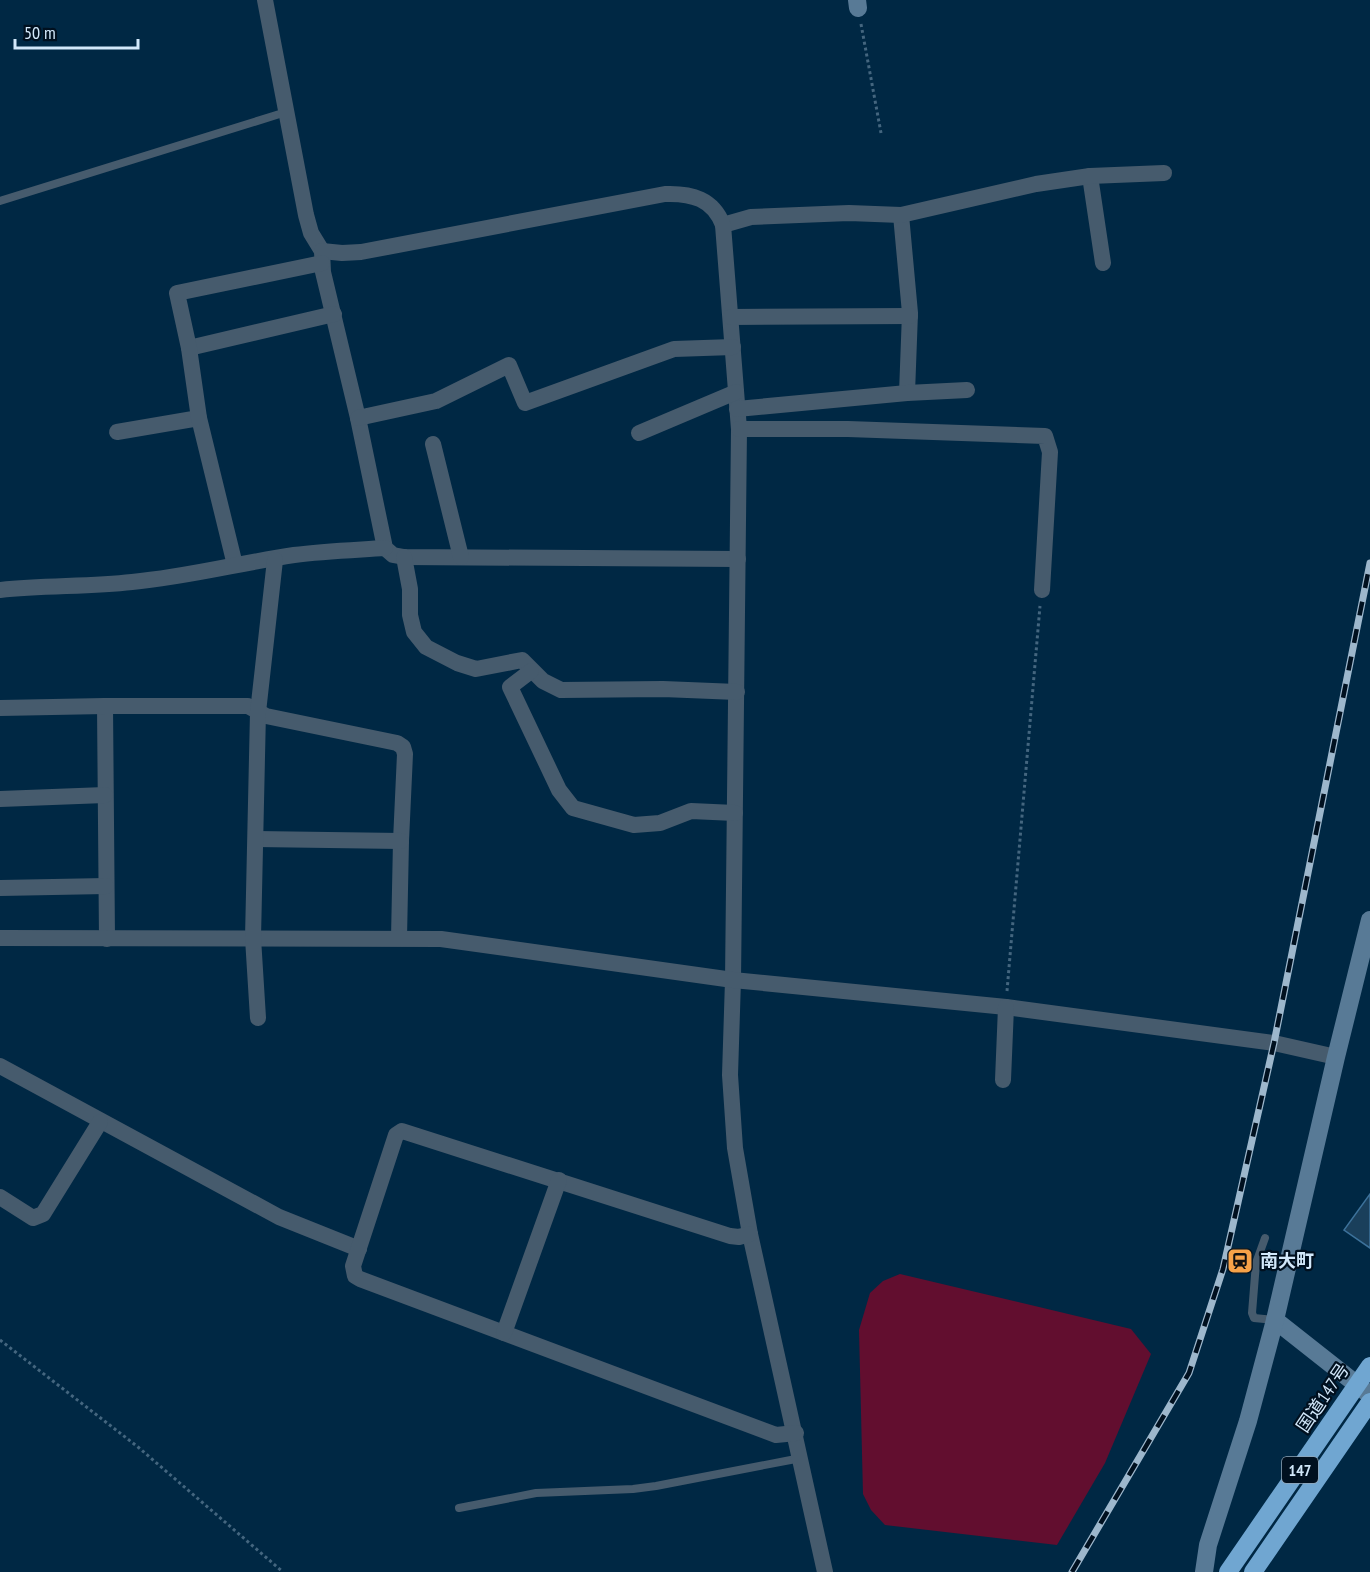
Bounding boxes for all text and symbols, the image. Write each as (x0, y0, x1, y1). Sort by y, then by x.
scale bar (15, 12, 138, 50)
text: 50 m (24, 21, 56, 44)
station icon: 南大町 (1225, 1246, 1255, 1276)
place label: 南大町 (1260, 1249, 1314, 1272)
street label: 国道147号 (1291, 1359, 1354, 1437)
road number: 147 (1282, 1457, 1318, 1483)

